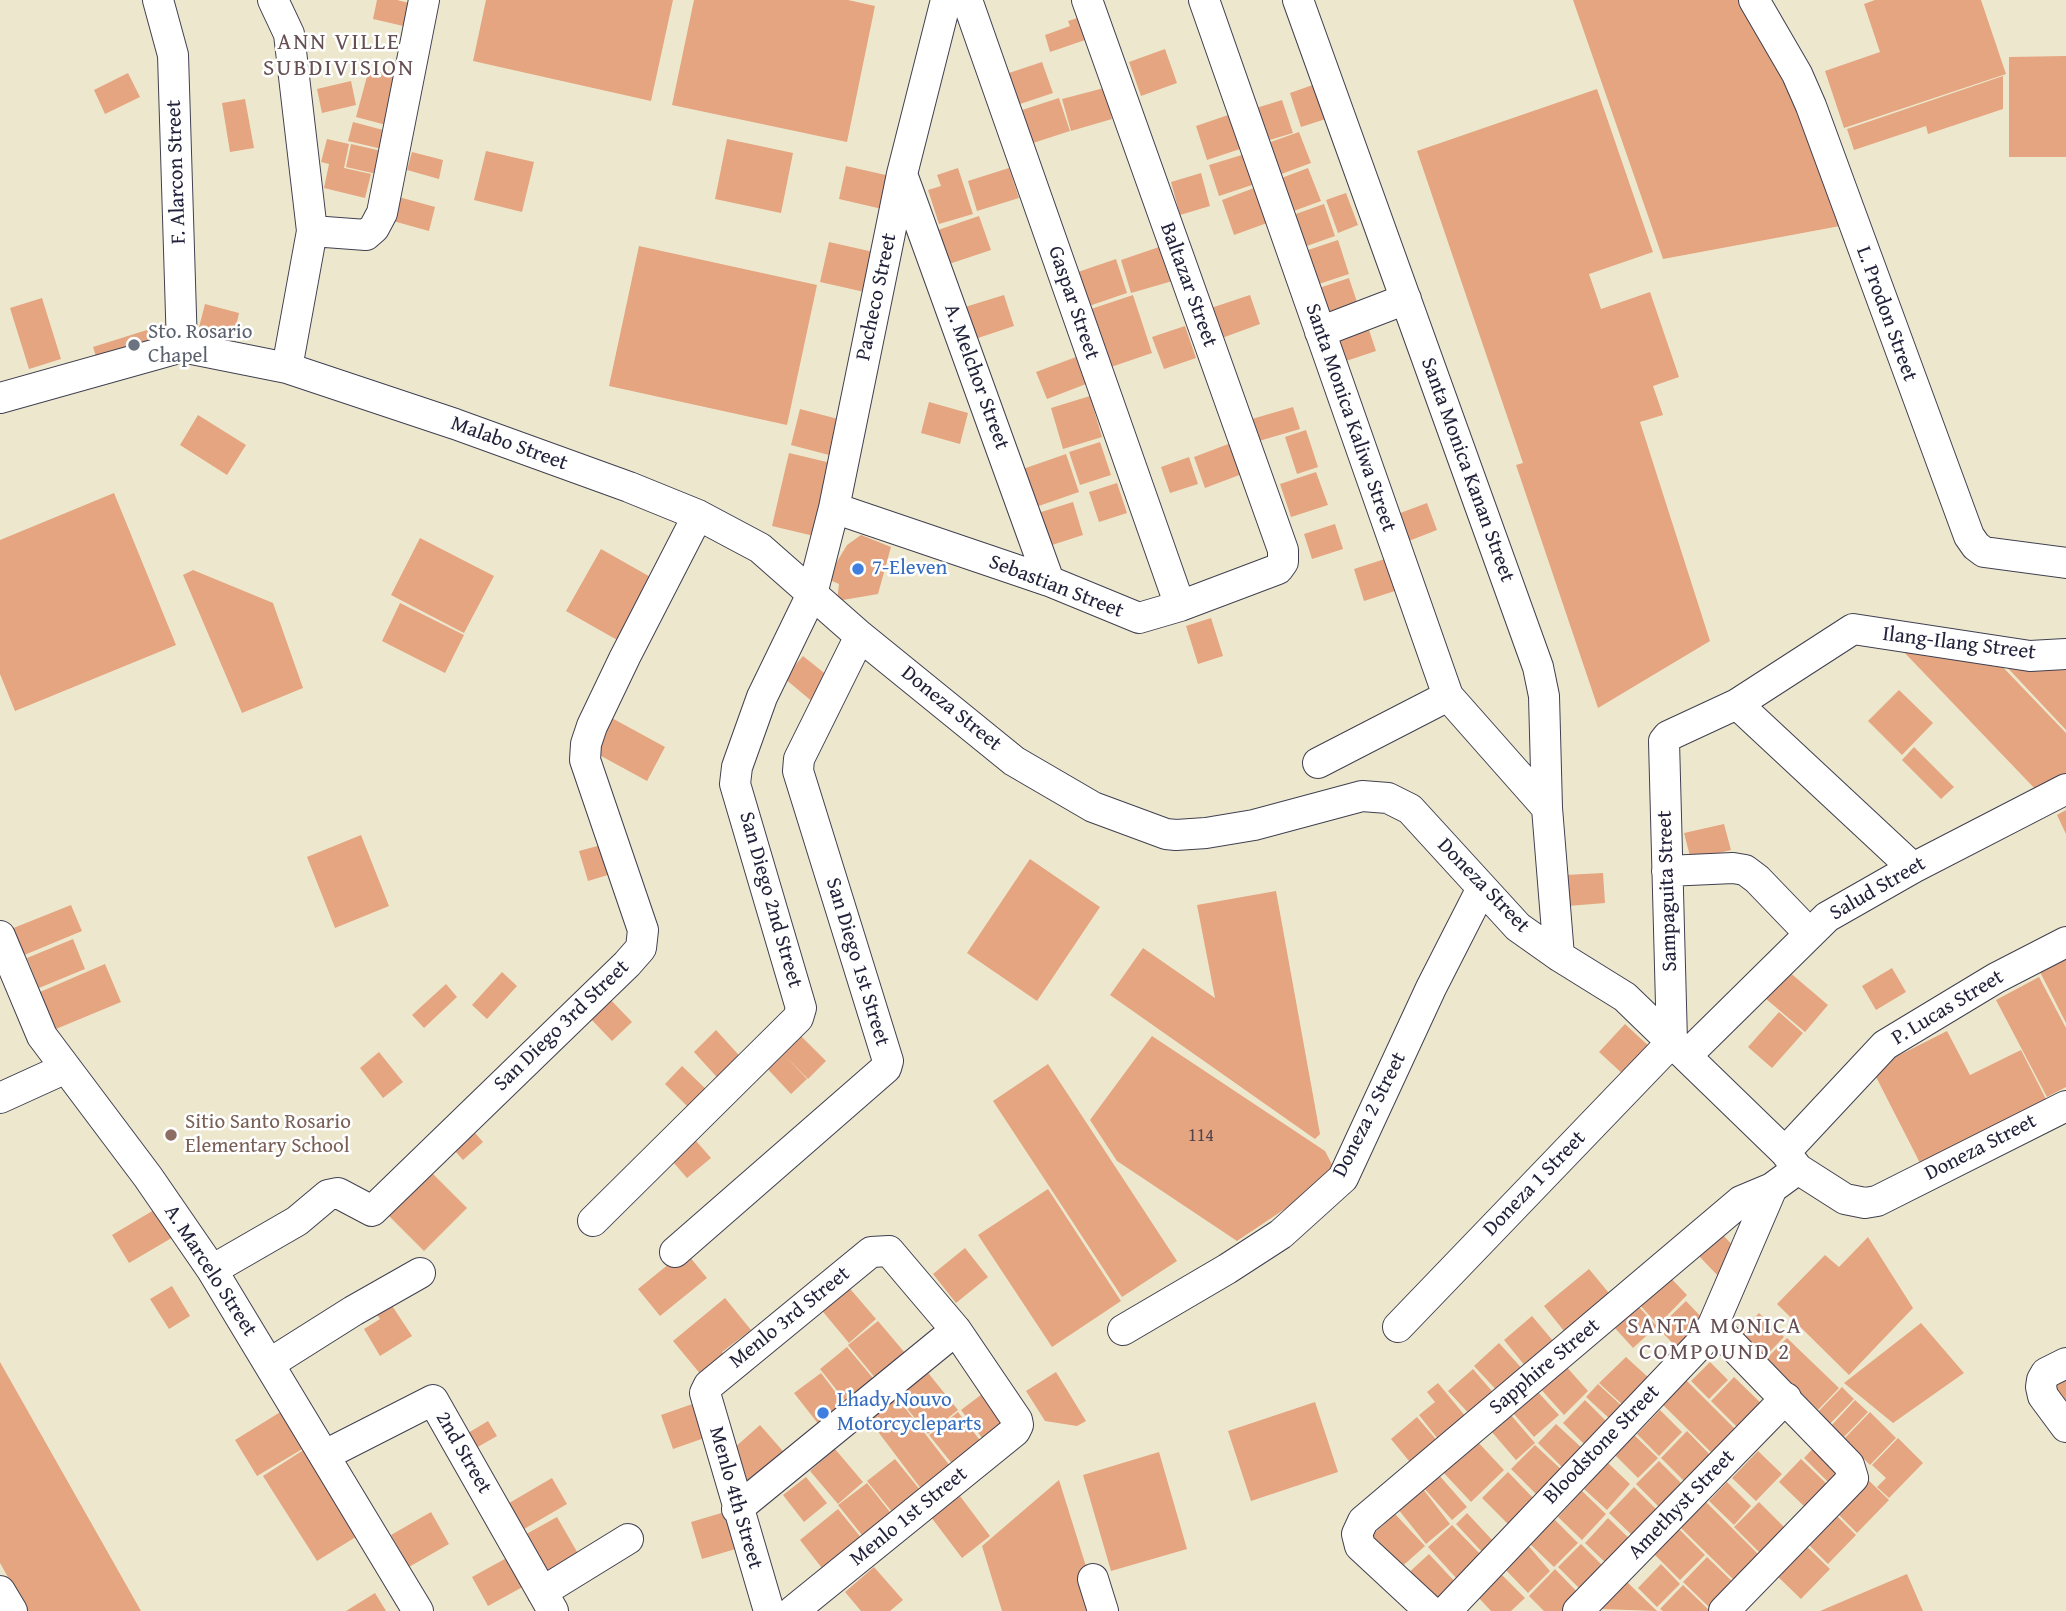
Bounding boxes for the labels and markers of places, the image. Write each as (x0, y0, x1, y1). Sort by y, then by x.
place label: Sto. Rosario Chapel (148, 320, 252, 370)
marker: Sto. Rosario Chapel (126, 337, 142, 353)
place label: 7-Eleven (872, 556, 947, 582)
marker: 7-Eleven (850, 561, 866, 577)
place label: Sitio Santo Rosario Elementary School (185, 1110, 351, 1160)
marker: Sitio Santo Rosario Elementary School (163, 1127, 179, 1143)
place label: Lhady Nouvo Motorcycleparts (837, 1388, 982, 1438)
marker: Lhady Nouvo Motorcycleparts (815, 1405, 831, 1421)

